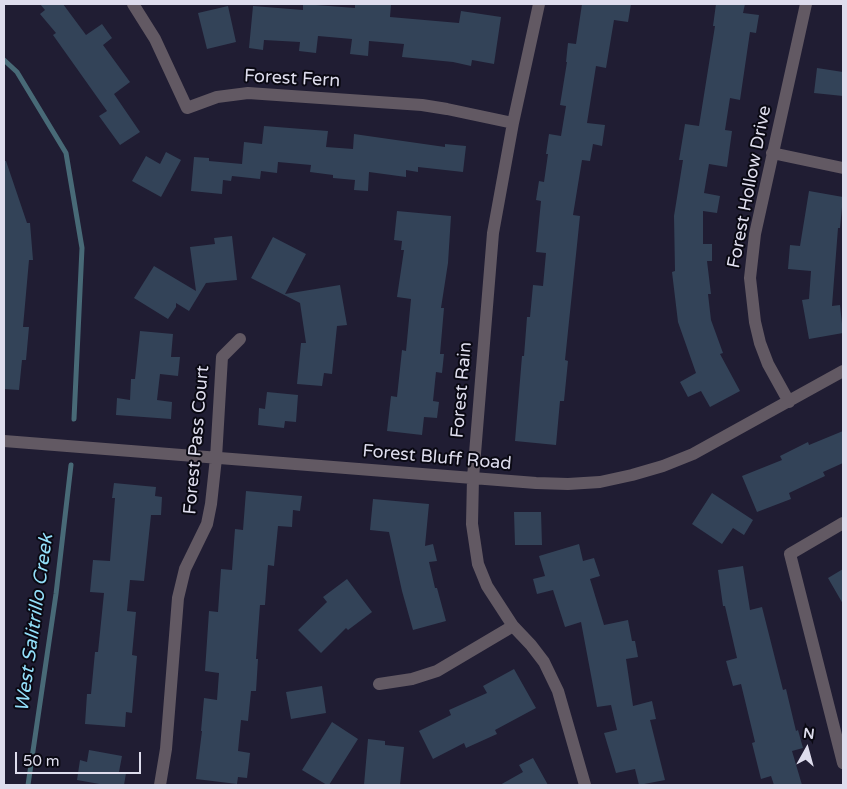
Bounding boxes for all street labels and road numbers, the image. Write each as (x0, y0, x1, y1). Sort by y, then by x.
street label: Forest Fern (243, 66, 341, 92)
street label: Forest Hollow Drive (724, 104, 776, 270)
street label: Forest Rain (447, 341, 477, 439)
street label: Forest Pass Court (180, 364, 214, 516)
street label: Forest Bluff Road (361, 441, 513, 475)

